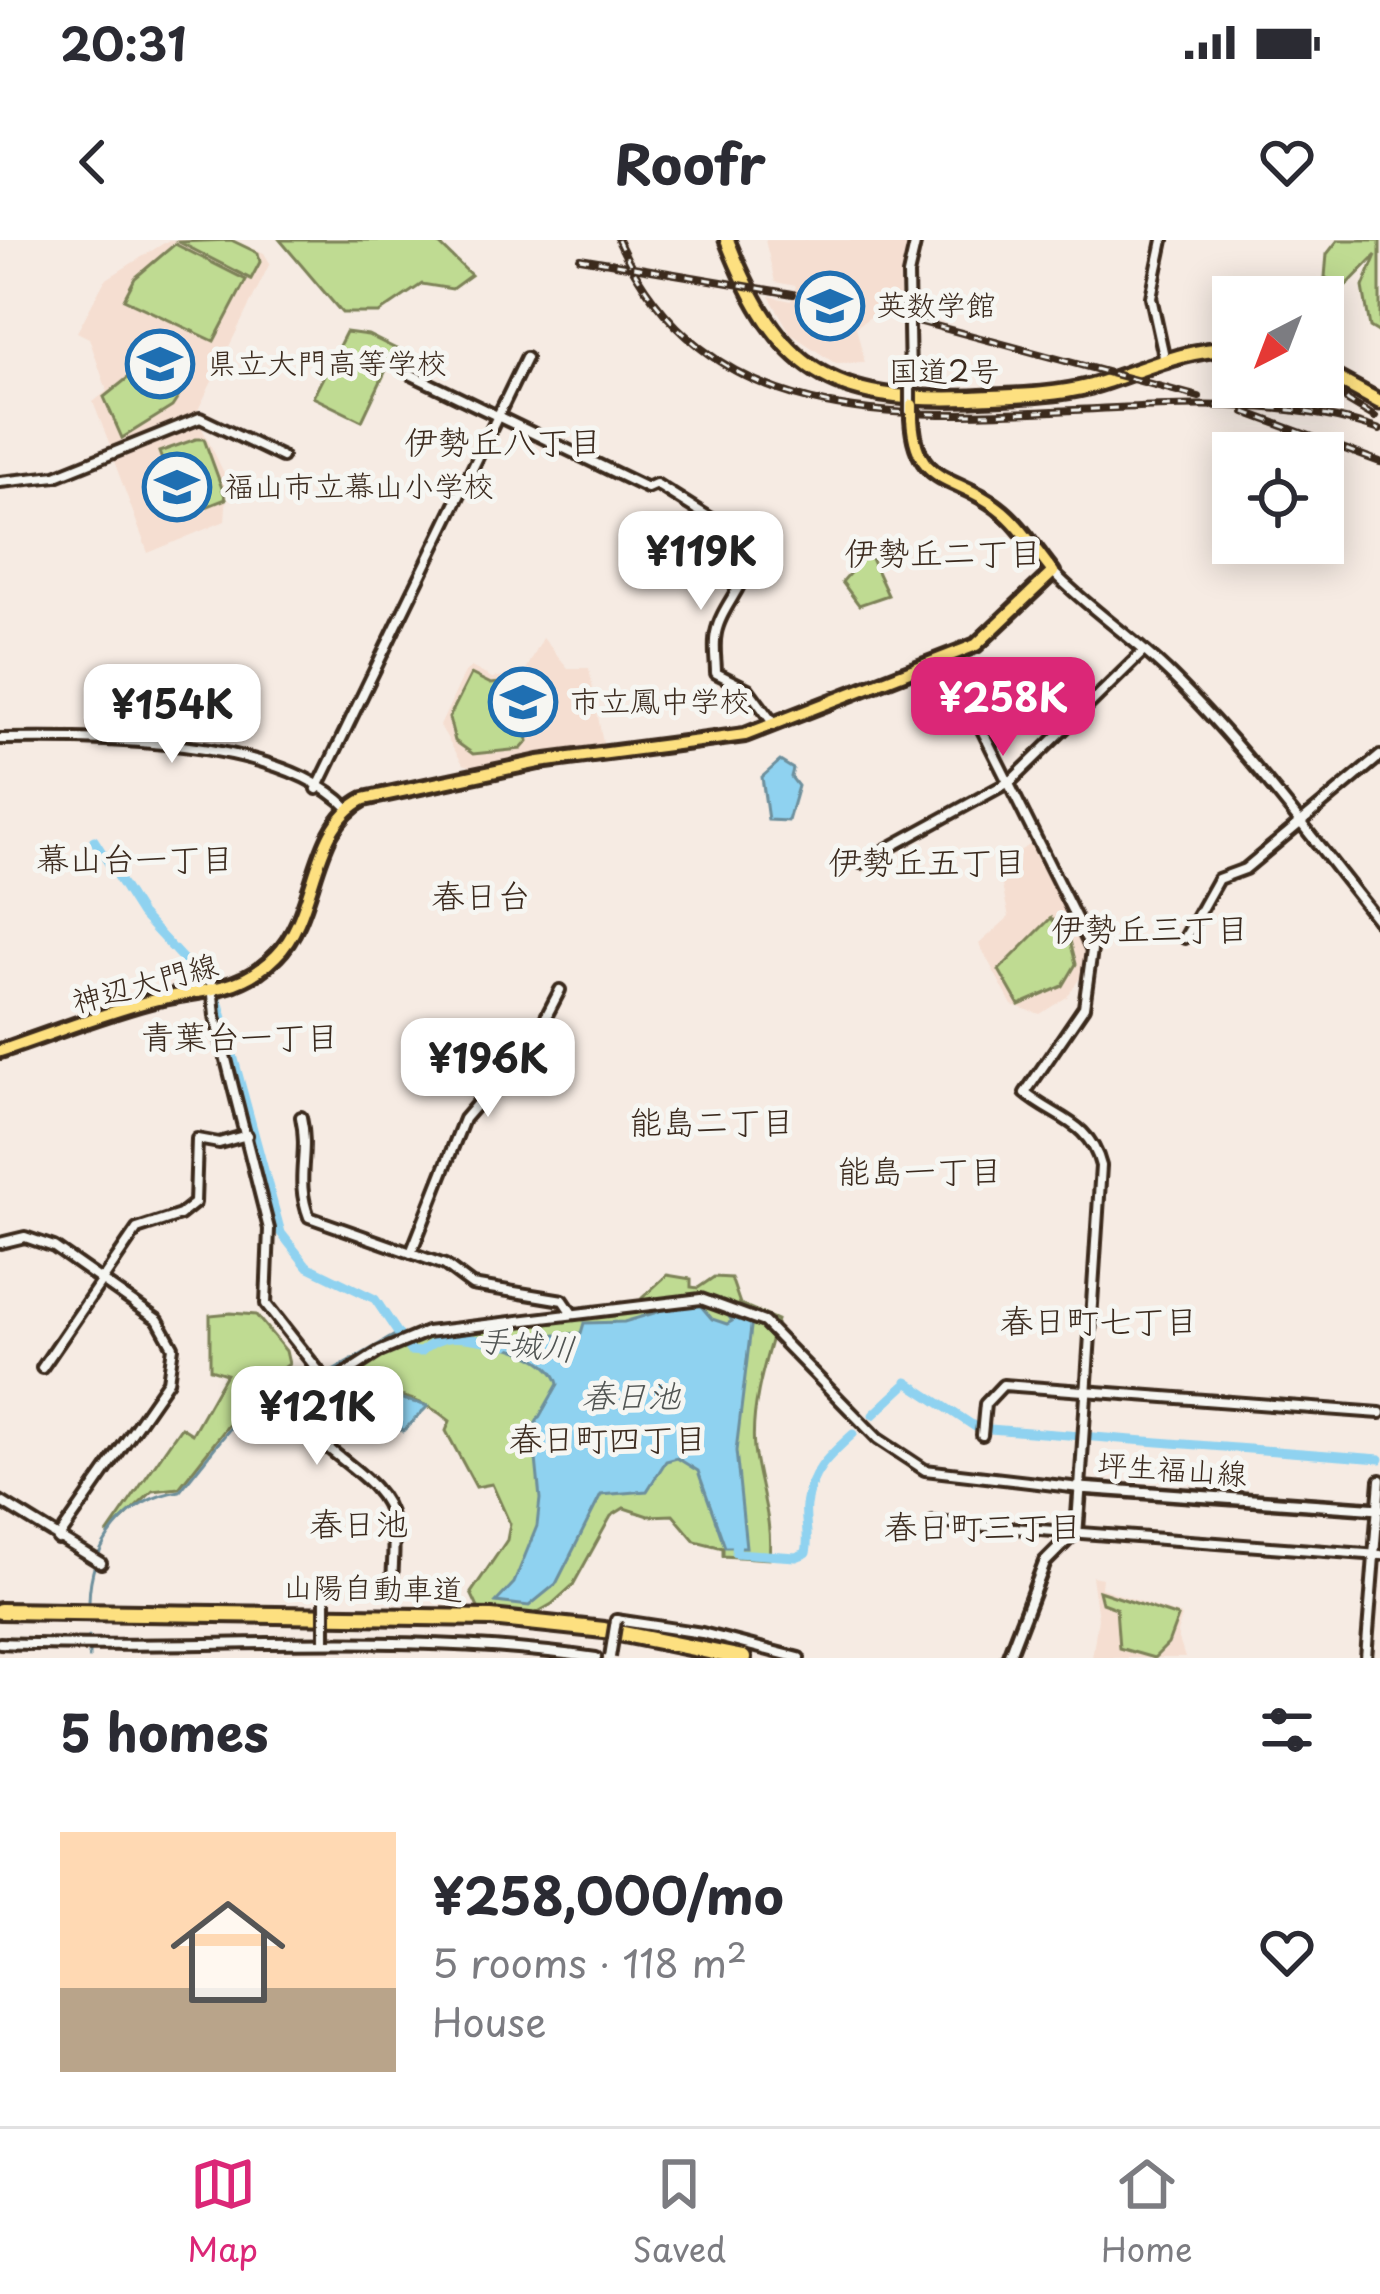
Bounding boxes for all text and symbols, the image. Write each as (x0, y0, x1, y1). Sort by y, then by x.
text: 20:31 (60, 8, 186, 76)
text: Roofr (614, 122, 766, 203)
icon: back (60, 129, 126, 195)
icon: heart (1254, 129, 1320, 195)
school or university icon: 英数学館 (795, 271, 865, 341)
north arrow (1212, 276, 1344, 408)
map controls (1212, 276, 1344, 564)
place label: 英数学館 (876, 281, 996, 326)
school or university icon: 県立大門高等学校 (125, 329, 195, 399)
place label: 県立大門高等学校 (207, 339, 447, 384)
street label: 国道2号 (888, 347, 1000, 392)
district label: 伊勢丘八丁目 (404, 415, 602, 465)
button: locate (1212, 432, 1344, 564)
school or university icon: 福山市立幕山小学校 (142, 452, 212, 522)
place label: 福山市立幕山小学校 (224, 462, 494, 507)
pin: ¥119K (617, 511, 785, 613)
text: ¥119K (645, 520, 757, 579)
district label: 伊勢丘二丁目 (844, 526, 1042, 576)
pin: ¥258K (919, 657, 1087, 759)
pin: ¥154K (88, 664, 256, 766)
text: ¥258K (938, 666, 1068, 725)
school or university icon: 市立鳳中学校 (488, 667, 558, 737)
text: ¥154K (111, 673, 233, 732)
place label: 市立鳳中学校 (570, 677, 750, 722)
district label: 幕山台一丁目 (36, 832, 234, 882)
district label: 伊勢丘五丁目 (828, 835, 1026, 885)
district label: 春日台 (432, 869, 531, 919)
district label: 伊勢丘三丁目 (1051, 902, 1249, 952)
street label: 神辺大門線 (66, 940, 223, 1023)
district label: 青葉台一丁目 (141, 1010, 339, 1060)
pin: ¥196K (404, 1018, 572, 1120)
text: ¥196K (428, 1027, 548, 1086)
district label: 能島二丁目 (630, 1095, 795, 1145)
district label: 能島一丁目 (838, 1144, 1003, 1194)
district label: 春日町七丁目 (1000, 1294, 1198, 1344)
water label: 手城川 (474, 1312, 578, 1372)
pin: ¥121K (233, 1366, 401, 1468)
water label: 春日池 (582, 1369, 682, 1419)
text: ¥121K (258, 1375, 376, 1434)
district label: 春日町四丁目 (509, 1412, 707, 1462)
street label: 坪生福山線 (1096, 1440, 1249, 1495)
district label: 春日池 (310, 1497, 409, 1547)
district label: 春日町三丁目 (884, 1500, 1082, 1550)
street label: 山陽自動車道 (283, 1562, 463, 1611)
text: 5 homes (60, 1692, 269, 1769)
icon: filters (1254, 1697, 1320, 1763)
text: ¥258,000/mo (432, 1855, 784, 1932)
icon: home (156, 1880, 300, 2024)
icon: heart (1254, 1919, 1320, 1985)
text: 5 rooms · 118 m² (432, 1932, 747, 1991)
text: House (432, 1991, 546, 2050)
tab: Map (187, 2151, 258, 2273)
tab: Saved (633, 2151, 726, 2273)
tab: Home (1101, 2151, 1193, 2273)

